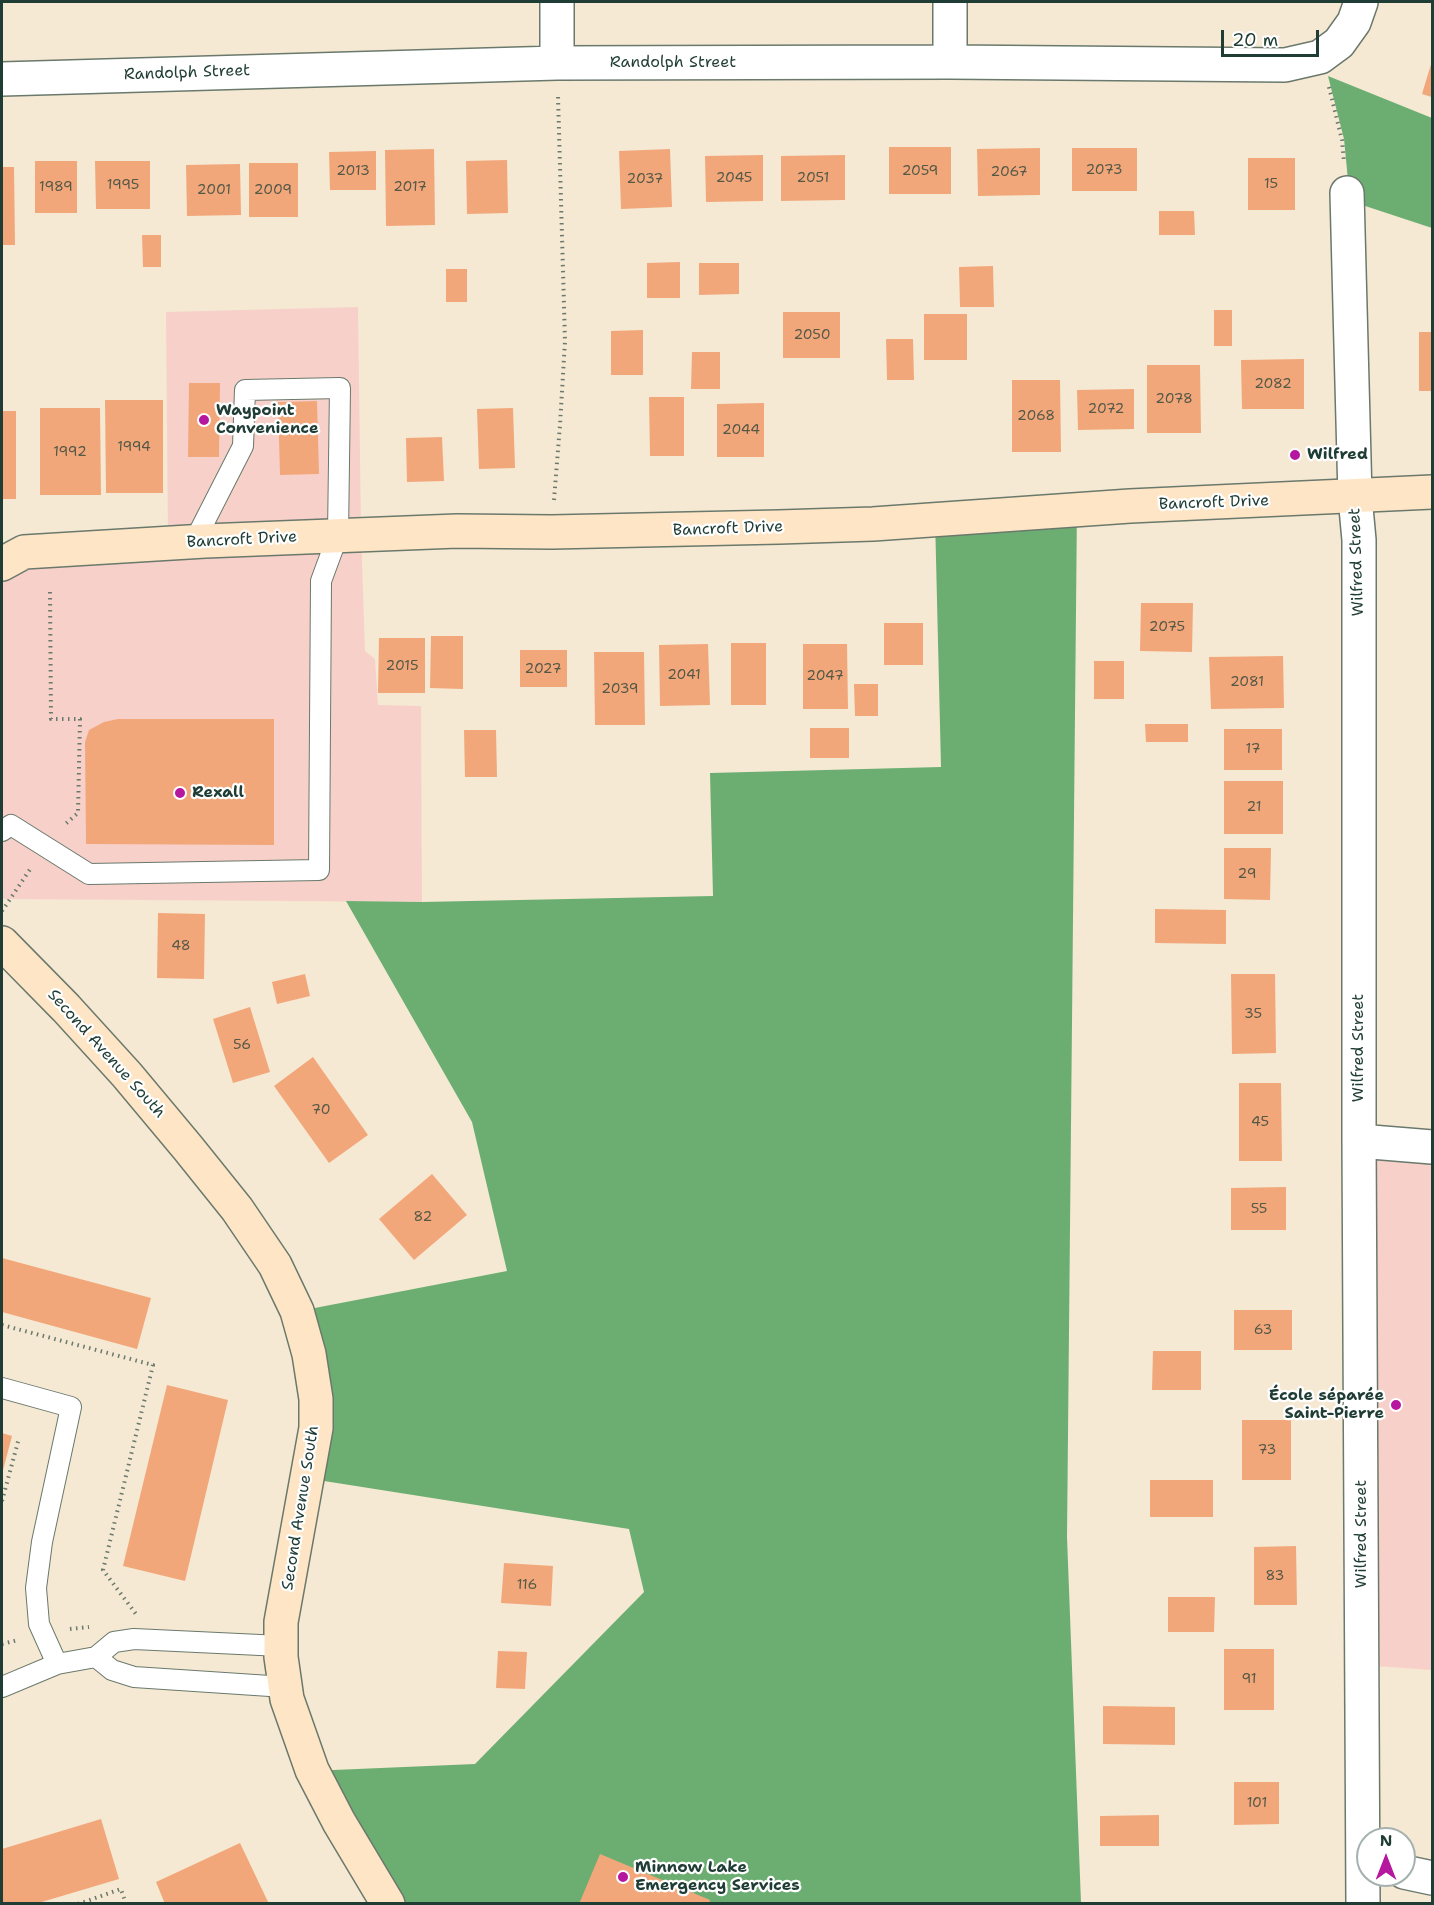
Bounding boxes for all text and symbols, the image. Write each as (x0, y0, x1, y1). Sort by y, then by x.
scale bar (1224, 18, 1322, 56)
text: 20 m (1232, 28, 1278, 52)
street label: Randolph Street (610, 53, 736, 73)
street label: Randolph Street (124, 61, 250, 85)
house number: 2073 (1086, 162, 1122, 178)
house number: 2013 (336, 163, 370, 179)
house number: 2059 (902, 163, 938, 179)
house number: 2067 (991, 164, 1027, 180)
house number: 2045 (716, 170, 752, 186)
house number: 2051 (797, 170, 829, 186)
house number: 2037 (627, 171, 663, 187)
house number: 15 (1264, 176, 1278, 192)
house number: 1995 (107, 177, 139, 193)
house number: 1989 (39, 179, 73, 195)
house number: 2017 (393, 179, 427, 195)
house number: 2001 (197, 182, 231, 198)
house number: 2009 (254, 182, 292, 198)
house number: 2050 (793, 327, 831, 343)
house number: 2082 (1254, 376, 1292, 392)
house number: 2078 (1155, 391, 1193, 407)
place label: Waypoint Convenience (216, 401, 319, 439)
house number: 2072 (1088, 401, 1124, 417)
house number: 2068 (1017, 408, 1055, 424)
marker: Waypoint Convenience (197, 413, 211, 427)
house number: 2044 (722, 422, 760, 438)
house number: 1994 (117, 439, 151, 455)
house number: 1992 (53, 444, 87, 460)
place label: Wilfred (1307, 445, 1368, 465)
marker: Wilfred (1288, 448, 1302, 462)
street label: Bancroft Drive (1159, 491, 1269, 515)
street label: Wilfred Street (1346, 508, 1368, 616)
street label: Bancroft Drive (673, 517, 783, 541)
street label: Bancroft Drive (186, 528, 298, 552)
house number: 2075 (1149, 619, 1185, 635)
house number: 2015 (386, 658, 418, 674)
house number: 2027 (525, 661, 561, 677)
house number: 2041 (667, 667, 701, 683)
house number: 2047 (806, 668, 844, 684)
house number: 2081 (1230, 674, 1264, 690)
house number: 2039 (601, 681, 639, 697)
house number: 17 (1246, 741, 1260, 757)
place label: Rexall (192, 783, 244, 803)
marker: Rexall (173, 786, 187, 800)
house number: 21 (1247, 799, 1261, 815)
house number: 29 (1238, 866, 1256, 882)
house number: 48 (171, 938, 191, 954)
street label: Second Avenue South (43, 986, 169, 1122)
street label: Wilfred Street (1349, 994, 1369, 1102)
house number: 35 (1244, 1006, 1262, 1022)
house number: 56 (233, 1037, 251, 1053)
house number: 70 (311, 1102, 331, 1118)
house number: 45 (1251, 1114, 1269, 1130)
house number: 55 (1251, 1201, 1267, 1217)
house number: 82 (414, 1209, 432, 1225)
house number: 63 (1254, 1322, 1272, 1338)
place label: École séparée Saint-Pierre (1269, 1386, 1384, 1424)
marker: École séparée Saint-Pierre (1389, 1398, 1403, 1412)
street label: Second Avenue South (278, 1424, 324, 1592)
house number: 73 (1258, 1442, 1276, 1458)
street label: Wilfred Street (1352, 1480, 1372, 1588)
house number: 83 (1266, 1568, 1284, 1584)
house number: 116 (517, 1577, 537, 1593)
house number: 91 (1241, 1671, 1257, 1687)
house number: 101 (1247, 1795, 1267, 1811)
north arrow (1356, 1827, 1416, 1887)
text: N (1380, 1830, 1392, 1851)
place label: Minnow Lake Emergency Services (635, 1858, 800, 1896)
marker: Minnow Lake Emergency Services (616, 1870, 630, 1884)

